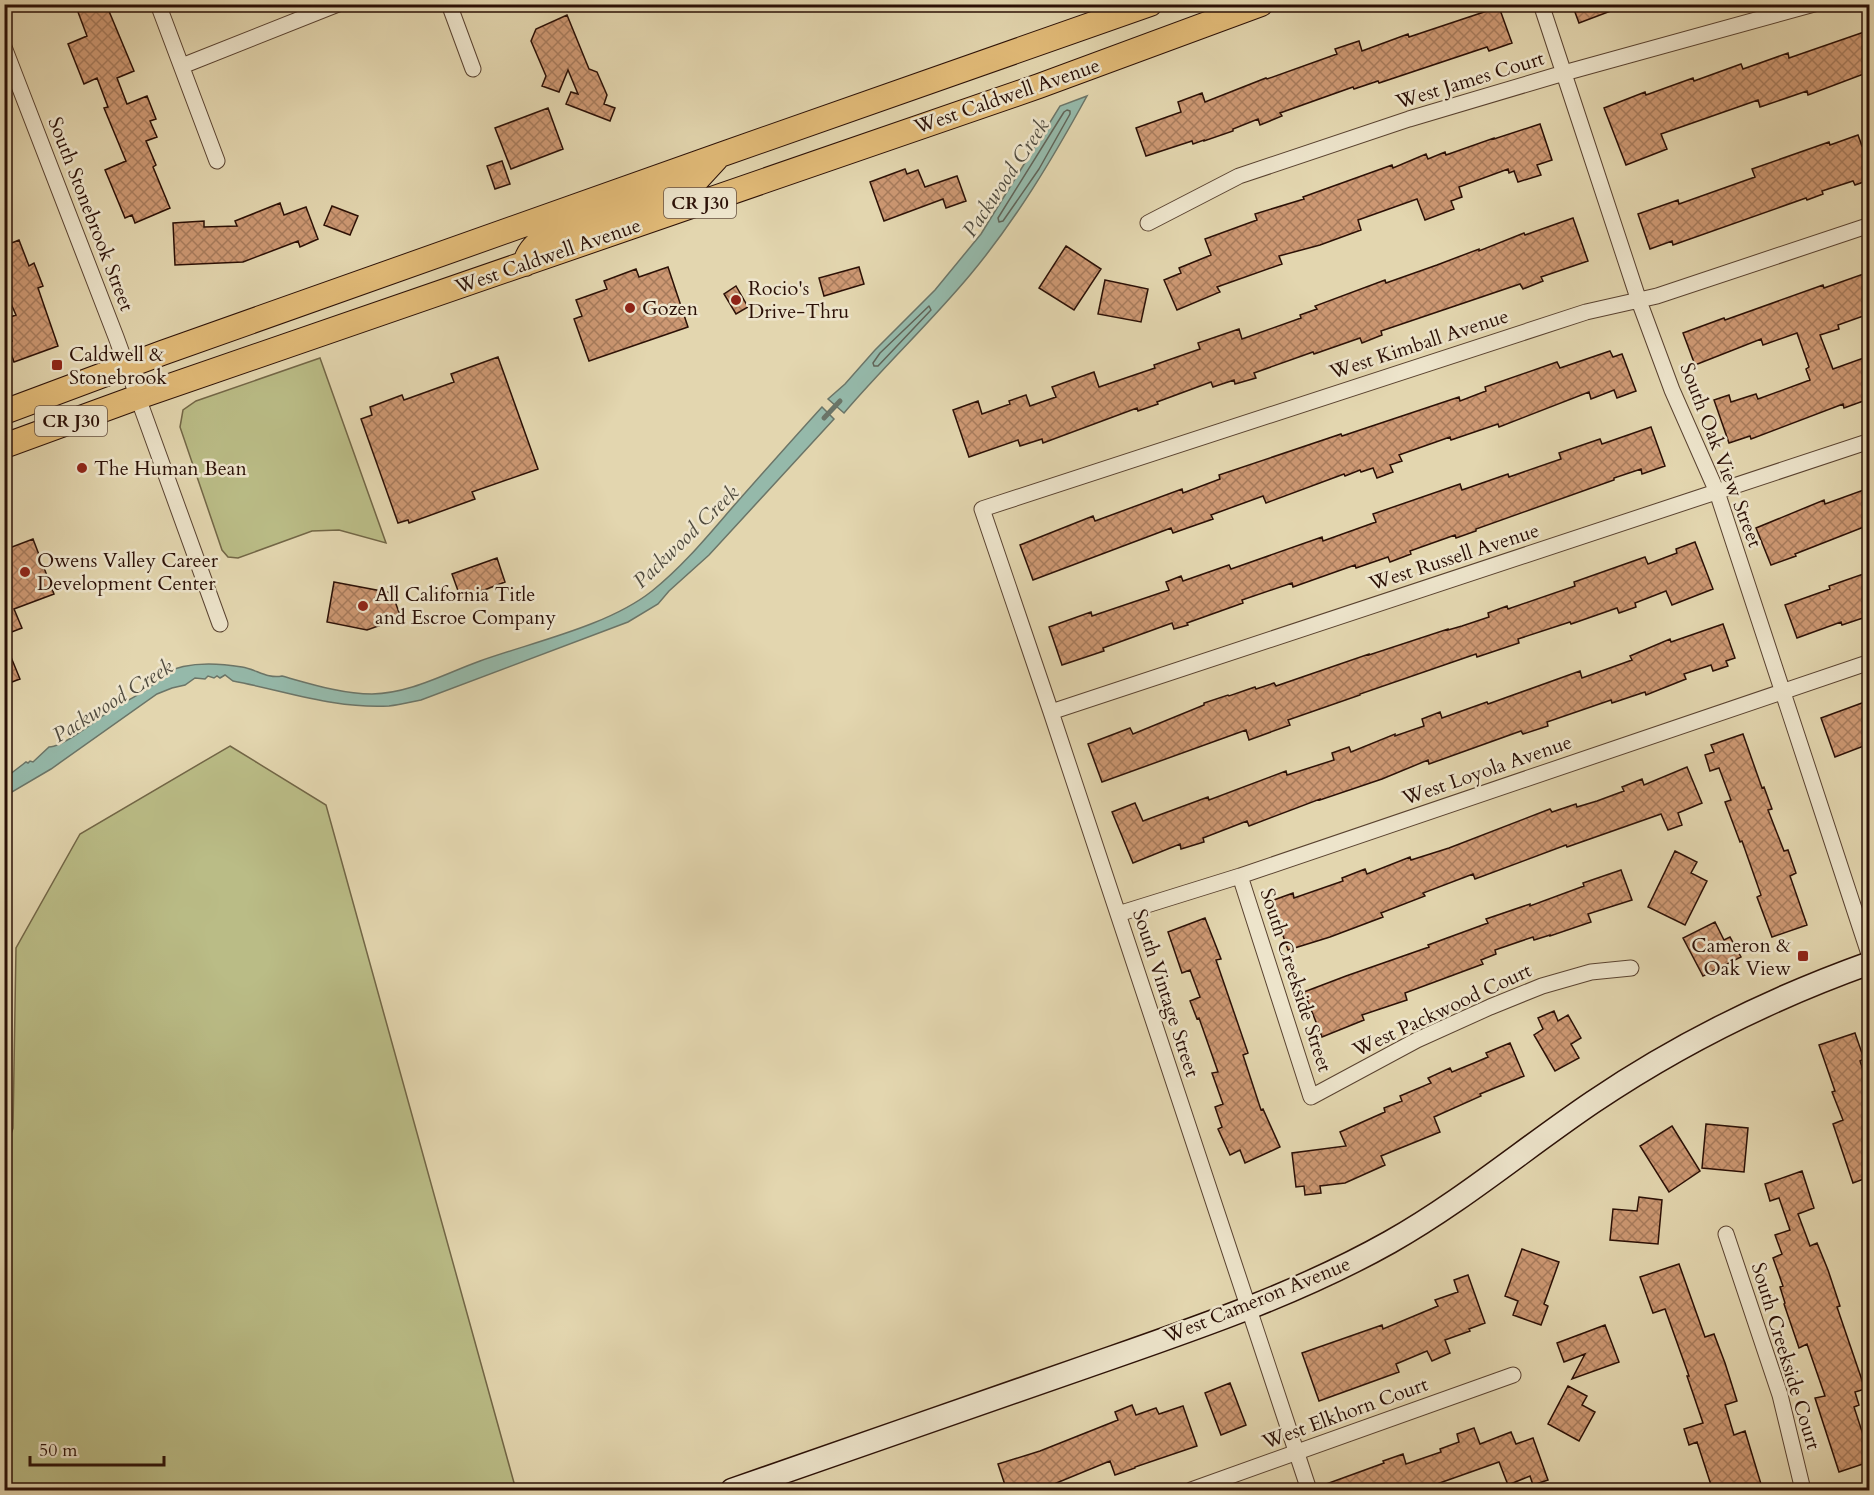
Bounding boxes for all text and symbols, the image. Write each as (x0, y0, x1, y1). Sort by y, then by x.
street label: West James Court (1392, 44, 1548, 116)
street label: West Caldwell Avenue (910, 52, 1103, 141)
water label: Packwood Creek (956, 112, 1057, 243)
street label: South Stonebrook Street (41, 113, 141, 316)
road number: CR J30 (664, 188, 736, 218)
street label: West Caldwell Avenue (451, 212, 644, 301)
place label: Rocio's Drive-Thru (748, 275, 849, 325)
marker: Rocio's Drive-Thru (729, 293, 743, 307)
place label: Gozen (642, 295, 699, 322)
marker: Gozen (623, 301, 637, 315)
street label: West Kimball Avenue (1325, 302, 1512, 386)
place label: Caldwell & Stonebrook (69, 341, 167, 391)
marker: Caldwell & Stonebrook (50, 358, 64, 372)
street label: South Oak View Street (1673, 359, 1769, 552)
road number: CR J30 (35, 406, 107, 436)
place label: The Human Bean (94, 455, 247, 482)
marker: The Human Bean (75, 461, 89, 475)
water label: Packwood Creek (627, 478, 746, 595)
street label: West Russell Avenue (1365, 517, 1542, 598)
place label: Owens Valley Career Development Center (37, 547, 219, 597)
marker: Owens Valley Career Development Center (18, 565, 32, 579)
place label: All California Title and Escroe Company (375, 581, 556, 631)
marker: All California Title and Escroe Company (356, 599, 370, 613)
water label: Packwood Creek (47, 652, 179, 750)
street label: West Loyola Avenue (1398, 728, 1575, 812)
street label: South Creekside Street (1254, 885, 1339, 1076)
street label: South Vintage Street (1126, 906, 1206, 1081)
place label: Cameron & Oak View (1691, 932, 1791, 982)
marker: Cameron & Oak View (1796, 949, 1810, 963)
street label: West Packwood Court (1347, 956, 1536, 1064)
street label: West Cameron Avenue (1159, 1250, 1354, 1350)
street label: South Creekside Court (1745, 1259, 1827, 1453)
street label: West Elkhorn Court (1258, 1370, 1432, 1456)
scale bar (30, 1429, 164, 1467)
text: 50 m (39, 1438, 78, 1463)

